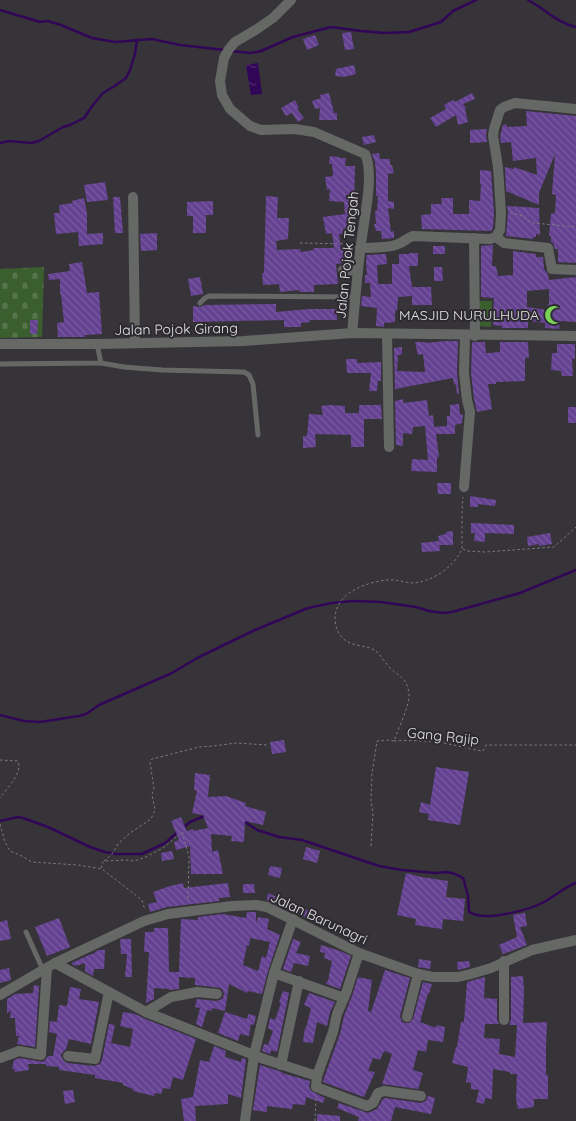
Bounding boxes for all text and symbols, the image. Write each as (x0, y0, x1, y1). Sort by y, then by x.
street label: Jalan Pojok Tengah (331, 190, 363, 320)
mosque icon: MASJID NURULHUDA (543, 304, 565, 326)
place label: MASJID NURULHUDA (399, 306, 539, 324)
street label: Jalan Pojok Girang (114, 319, 238, 339)
street label: Gang Rajip (406, 723, 480, 749)
street label: Jalan Barunagri (268, 888, 370, 948)

